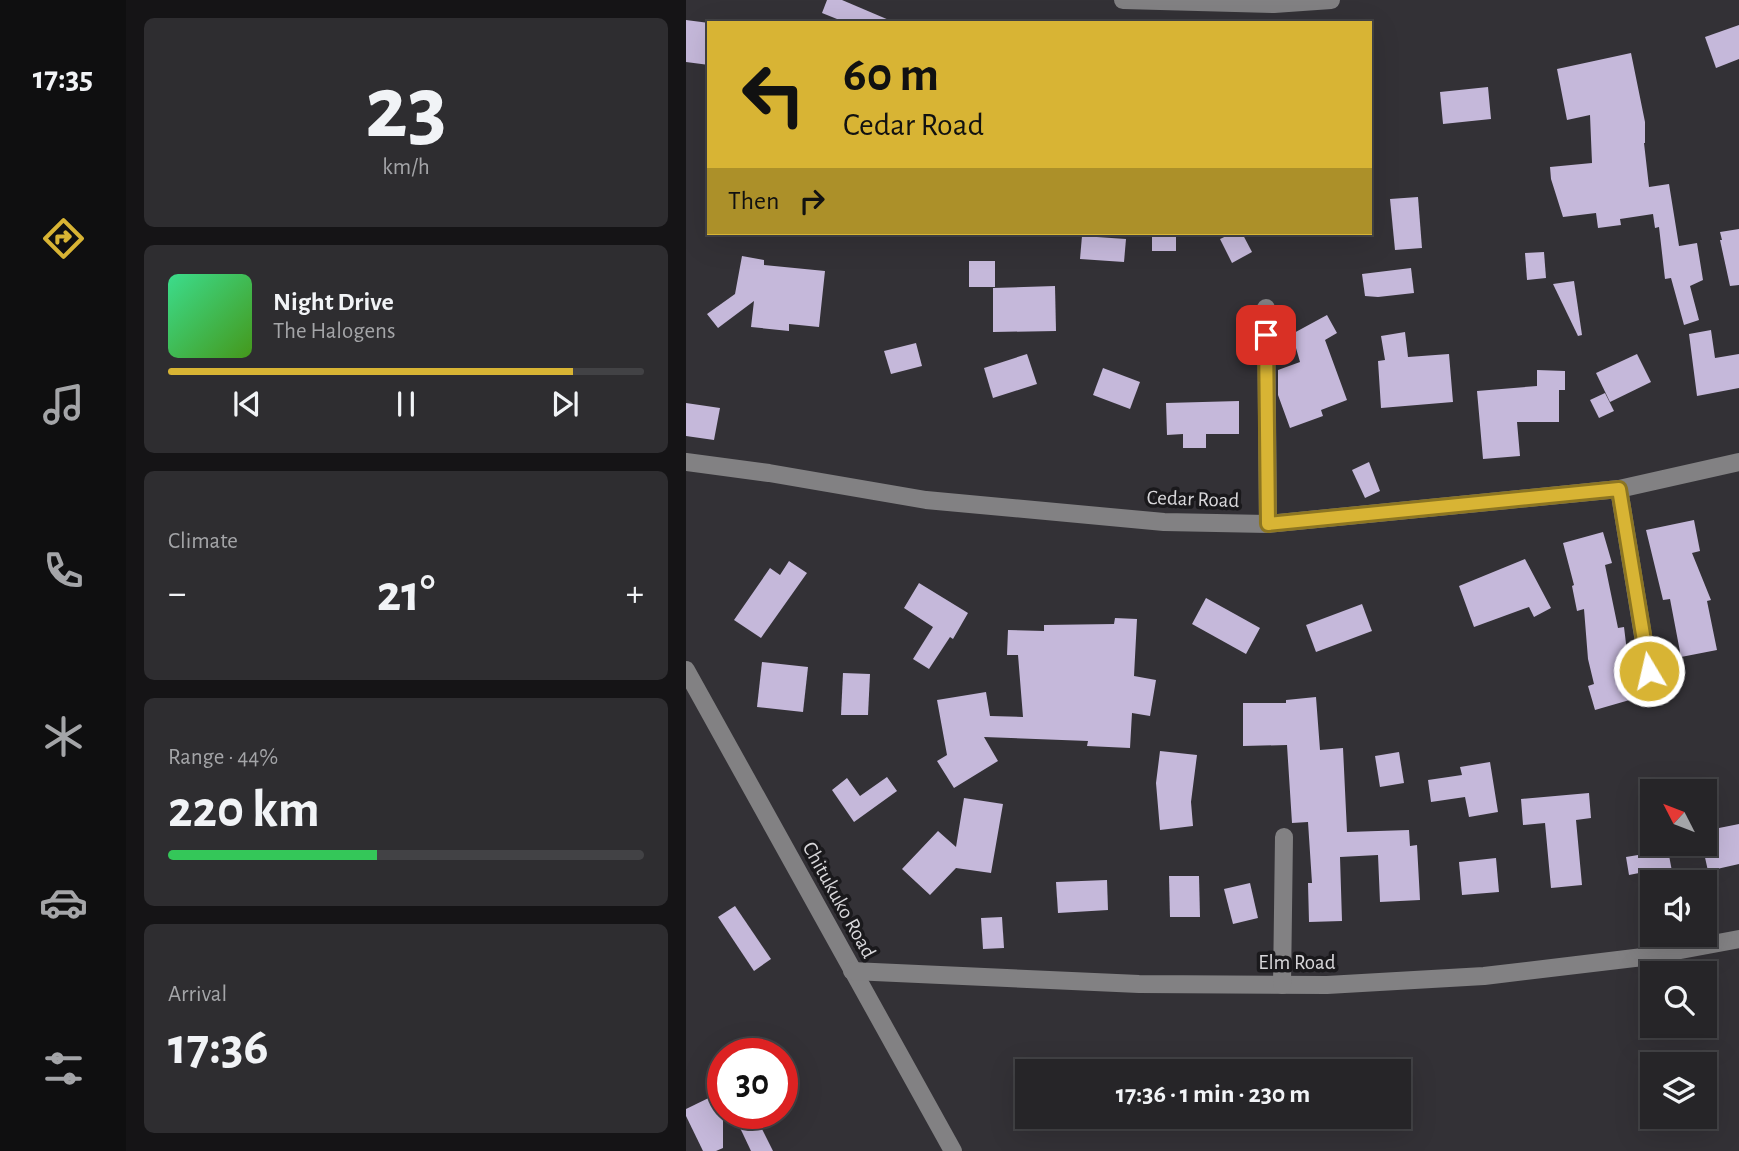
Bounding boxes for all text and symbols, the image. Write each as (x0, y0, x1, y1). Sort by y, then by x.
icon: left (728, 49, 819, 140)
text: 60 m (843, 51, 939, 100)
text: 17:35 (33, 62, 93, 94)
text: 23 (365, 63, 447, 154)
text: Cedar Road (843, 109, 984, 141)
text: km/h (382, 156, 430, 179)
icon: right (793, 182, 831, 220)
text: Then (728, 188, 779, 214)
icon: directions (39, 214, 88, 263)
text: Night Drive (273, 289, 394, 315)
pin (1236, 305, 1296, 365)
icon: arrive (1247, 316, 1285, 354)
text: The Halogens (273, 320, 395, 343)
icon: music (39, 380, 88, 429)
icon: previous (228, 385, 266, 423)
icon: pause (387, 385, 425, 423)
icon: next (546, 385, 584, 423)
street label: Cedar Road (1146, 487, 1240, 511)
text: Climate (168, 530, 238, 553)
icon: phone (39, 546, 88, 595)
text: 21° (377, 568, 435, 620)
text: − (168, 575, 186, 613)
text: + (626, 575, 644, 613)
position arrow (1612, 634, 1686, 708)
icon: climate (39, 712, 88, 761)
text: Range · 44% (168, 746, 278, 769)
north arrow (1640, 779, 1717, 856)
map controls (1640, 779, 1717, 1129)
text: 220 km (168, 784, 320, 836)
street label: Chitukuko Road (798, 838, 880, 962)
button: sound (1640, 870, 1717, 947)
icon: car (39, 878, 88, 927)
street label: Elm Road (1258, 952, 1336, 973)
button: search (1640, 961, 1717, 1038)
text: Arrival (168, 983, 227, 1006)
text: 17:36 (168, 1021, 269, 1073)
speed limit sign: 30 (707, 1038, 798, 1129)
icon: filters (39, 1044, 88, 1093)
button: layers (1640, 1052, 1717, 1129)
text: 17:36 · 1 min · 230 m (1116, 1081, 1310, 1107)

